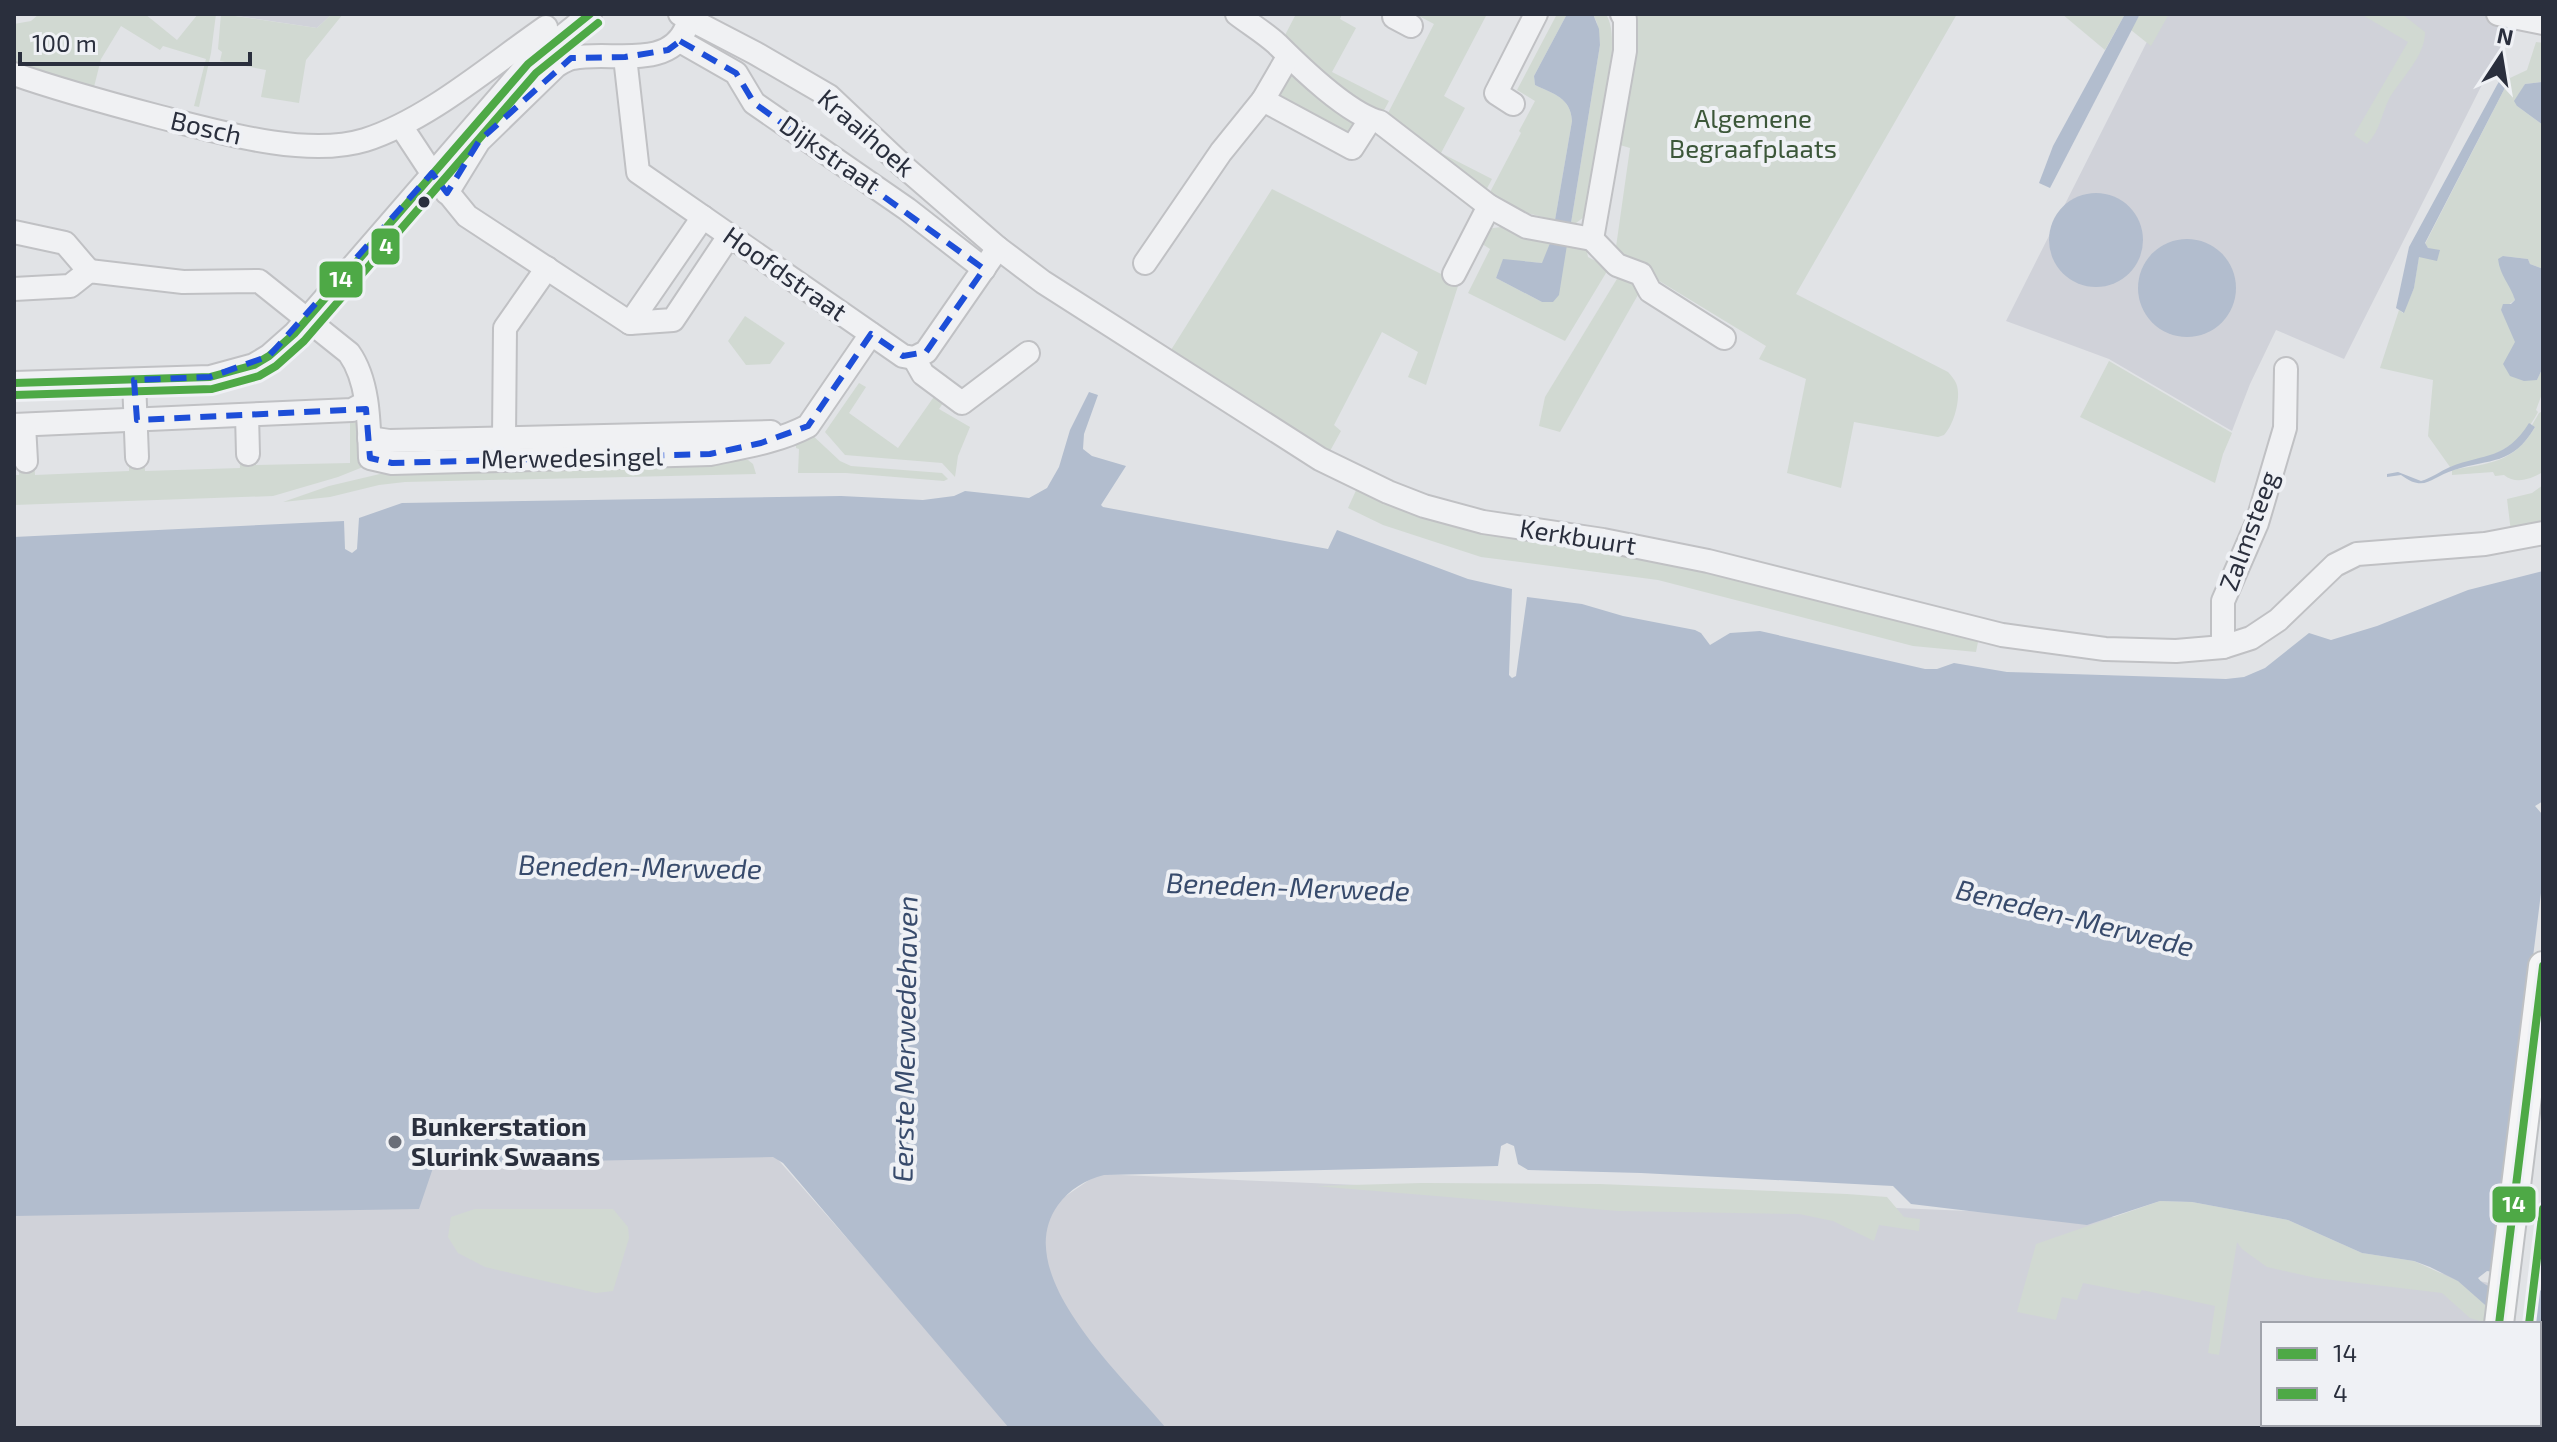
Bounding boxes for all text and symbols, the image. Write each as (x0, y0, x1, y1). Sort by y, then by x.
scale bar (20, 16, 250, 66)
north arrow (2461, 16, 2541, 96)
text: N (2495, 21, 2516, 50)
text: 100 m (32, 28, 97, 57)
street label: Kraaihoek (812, 82, 922, 182)
park label: Algemene Begraafplaats (1669, 102, 1837, 163)
street label: Bosch (168, 103, 245, 150)
street label: Dijkstraat (775, 108, 887, 200)
unlabelled marker (416, 194, 432, 210)
street label: Hoofdstraat (718, 219, 854, 327)
line badge: 4 (370, 227, 401, 266)
text: 4 (379, 232, 393, 258)
line badge: 14 (318, 260, 364, 299)
text: 14 (329, 265, 353, 291)
street label: Merwedesingel (481, 439, 664, 474)
street label: Zalmsteeg (2212, 466, 2284, 595)
street label: Kerkbuurt (1518, 511, 1639, 560)
water label: Beneden-Merwede (518, 847, 762, 885)
water label: Beneden-Merwede (1166, 865, 1411, 907)
water label: Beneden-Merwede (1953, 871, 2198, 963)
water label: Eerste Merwedehaven (885, 895, 923, 1183)
place label: Bunkerstation Slurink Swaans (411, 1110, 600, 1171)
marker: Bunkerstation Slurink Swaans (386, 1133, 404, 1151)
line badge: 14 (2491, 1185, 2537, 1224)
text: 14 (2502, 1190, 2526, 1216)
legend (2261, 1322, 2541, 1426)
text: 14 (2333, 1338, 2357, 1367)
text: 4 (2333, 1378, 2348, 1407)

